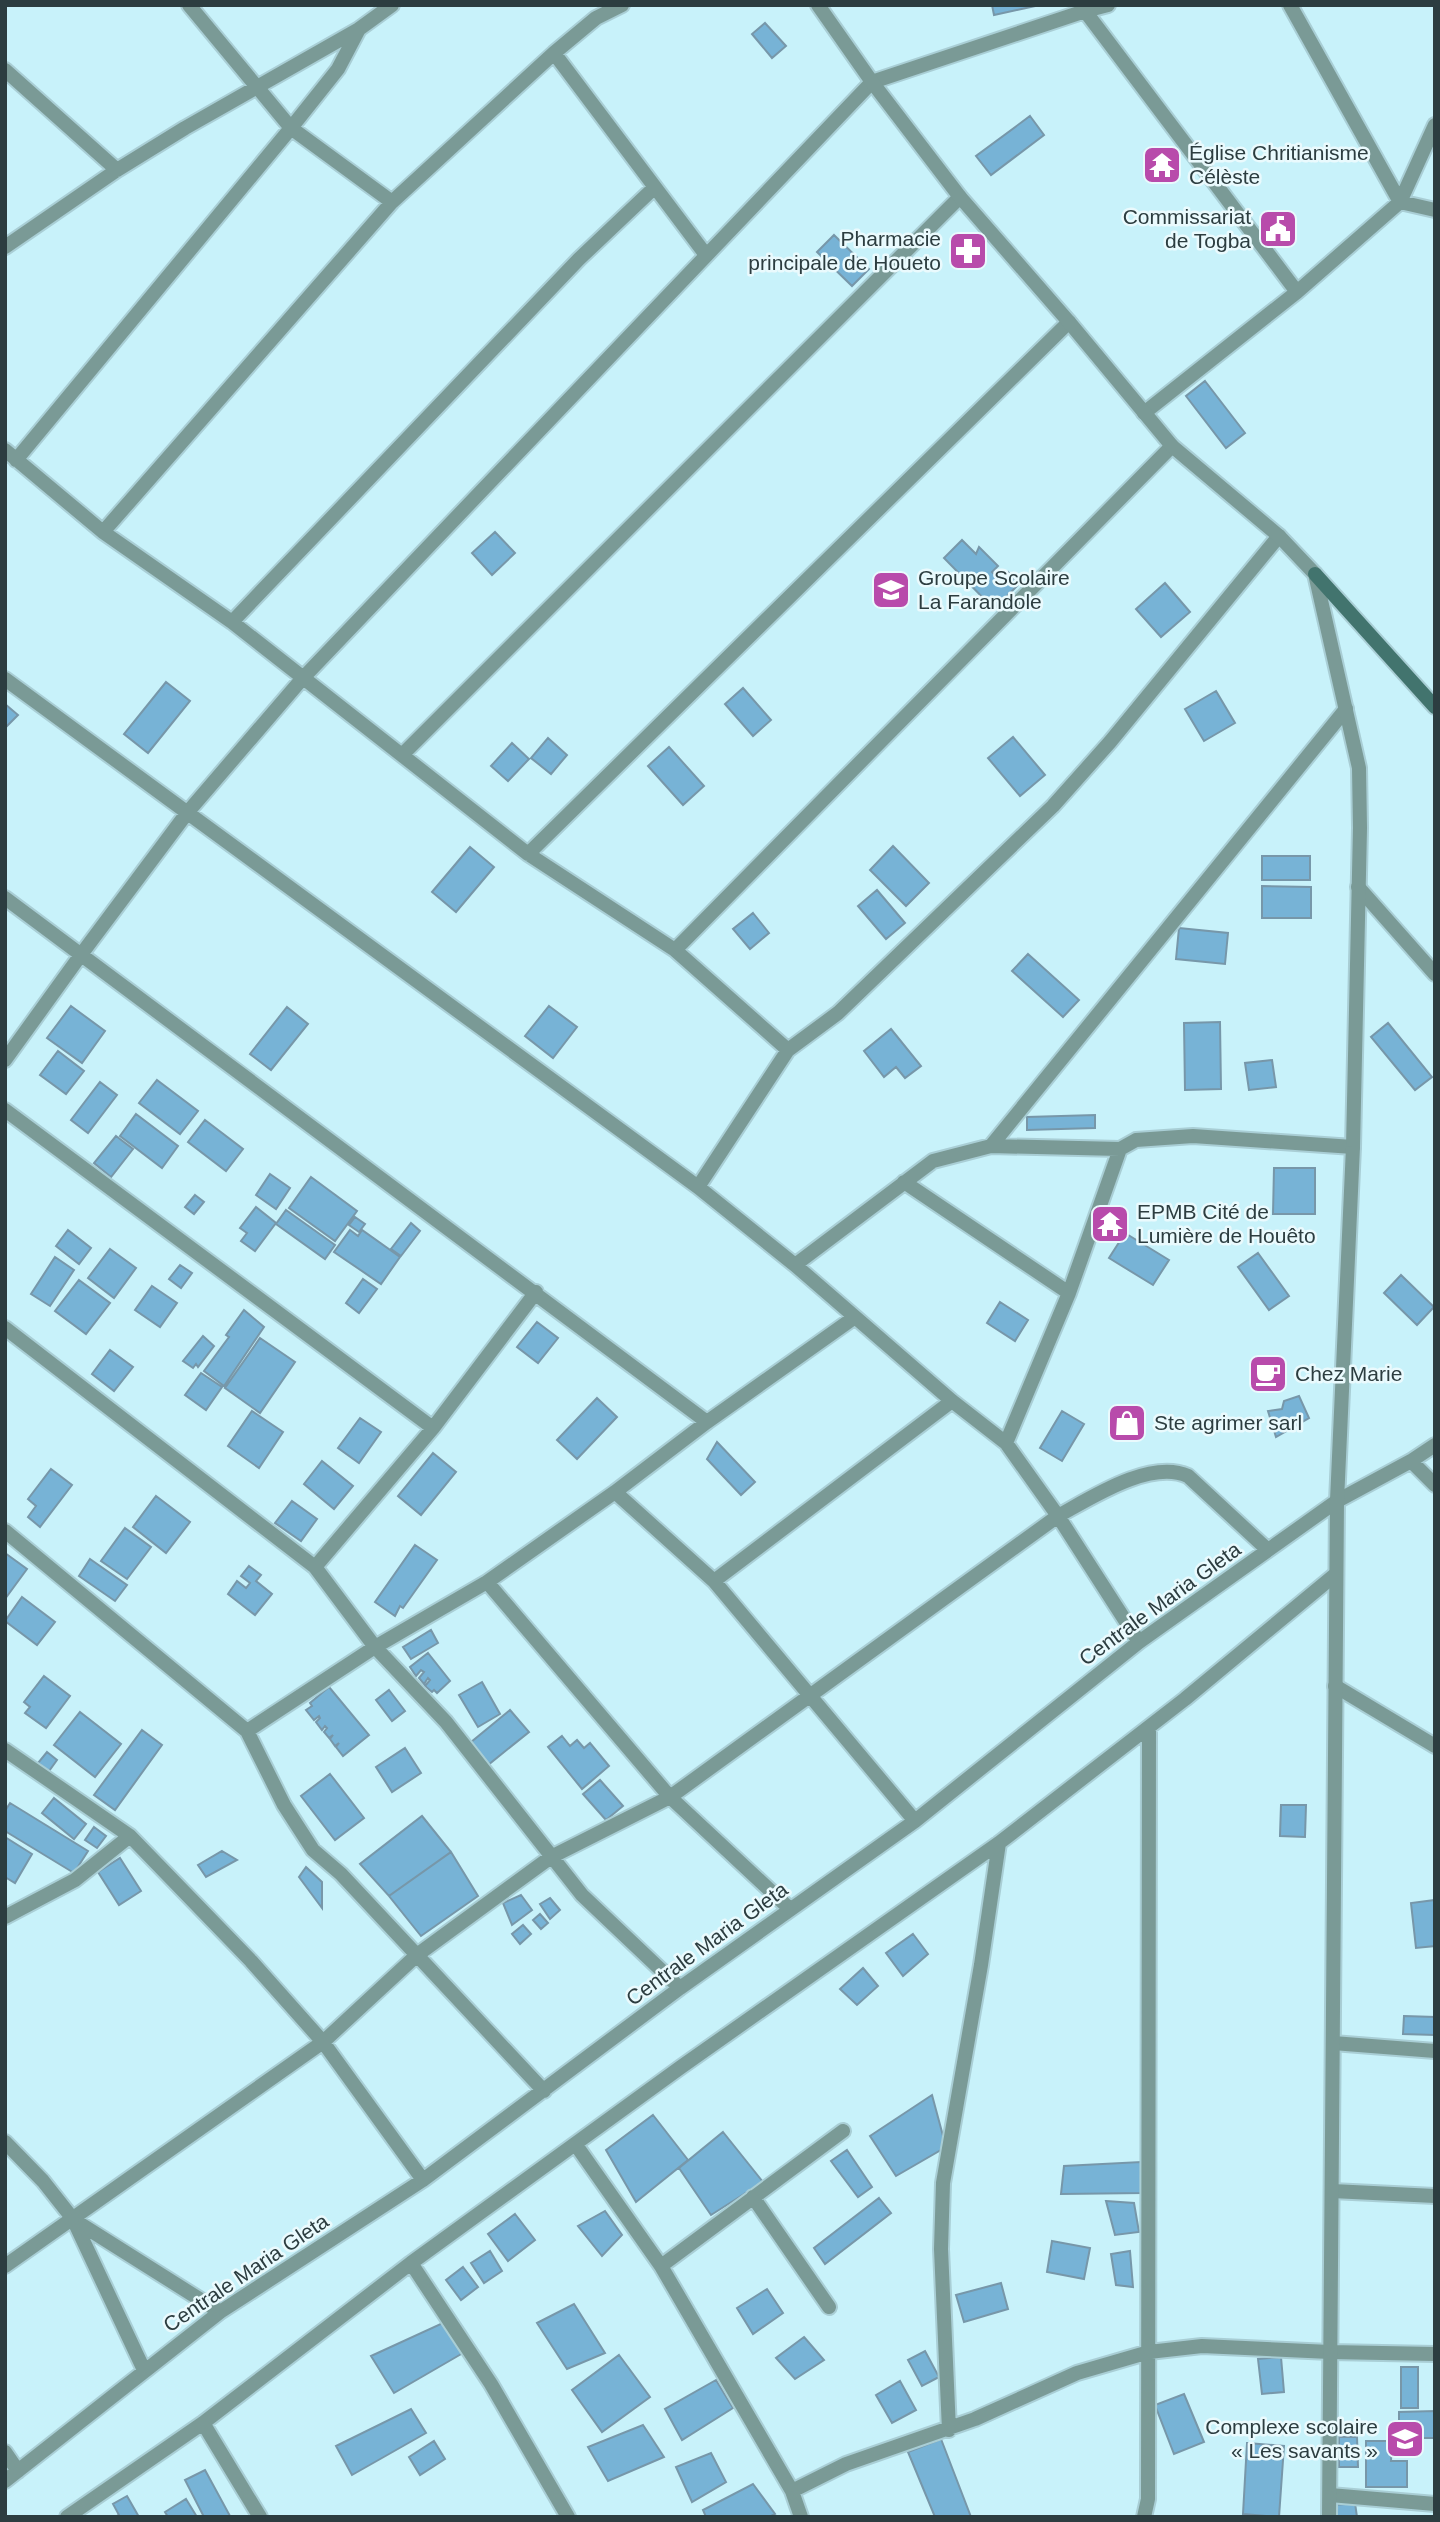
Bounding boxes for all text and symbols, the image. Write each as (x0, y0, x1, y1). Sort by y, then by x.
place label: Église Chritianisme Célèste (1189, 141, 1369, 188)
temple icon: Église Chritianisme Célèste (1141, 144, 1183, 186)
place label: Commissariat de Togba (1123, 205, 1251, 252)
public building icon: Commissariat de Togba (1257, 208, 1299, 250)
place label: Pharmacie principale de Houeto (748, 227, 941, 274)
pharmacy icon: Pharmacie principale de Houeto (947, 230, 989, 272)
place label: Groupe Scolaire La Farandole (918, 566, 1070, 613)
school or university icon: Groupe Scolaire La Farandole (870, 569, 912, 611)
place label: EPMB Cité de Lumière de Houêto (1137, 1200, 1316, 1247)
temple icon: EPMB Cité de Lumière de Houêto (1089, 1203, 1131, 1245)
cafe icon: Chez Marie (1247, 1353, 1289, 1395)
place label: Chez Marie (1295, 1362, 1402, 1385)
shop icon: Ste agrimer sarl (1106, 1402, 1148, 1444)
place label: Ste agrimer sarl (1154, 1411, 1302, 1434)
street label: Centrale Maria Gleta (1075, 1537, 1245, 1670)
street label: Centrale Maria Gleta (622, 1877, 792, 2010)
street label: Centrale Maria Gleta (159, 2209, 333, 2336)
place label: Complexe scolaire « Les savants » (1205, 2415, 1378, 2462)
school or university icon: Complexe scolaire « Les savants » (1384, 2418, 1426, 2460)

